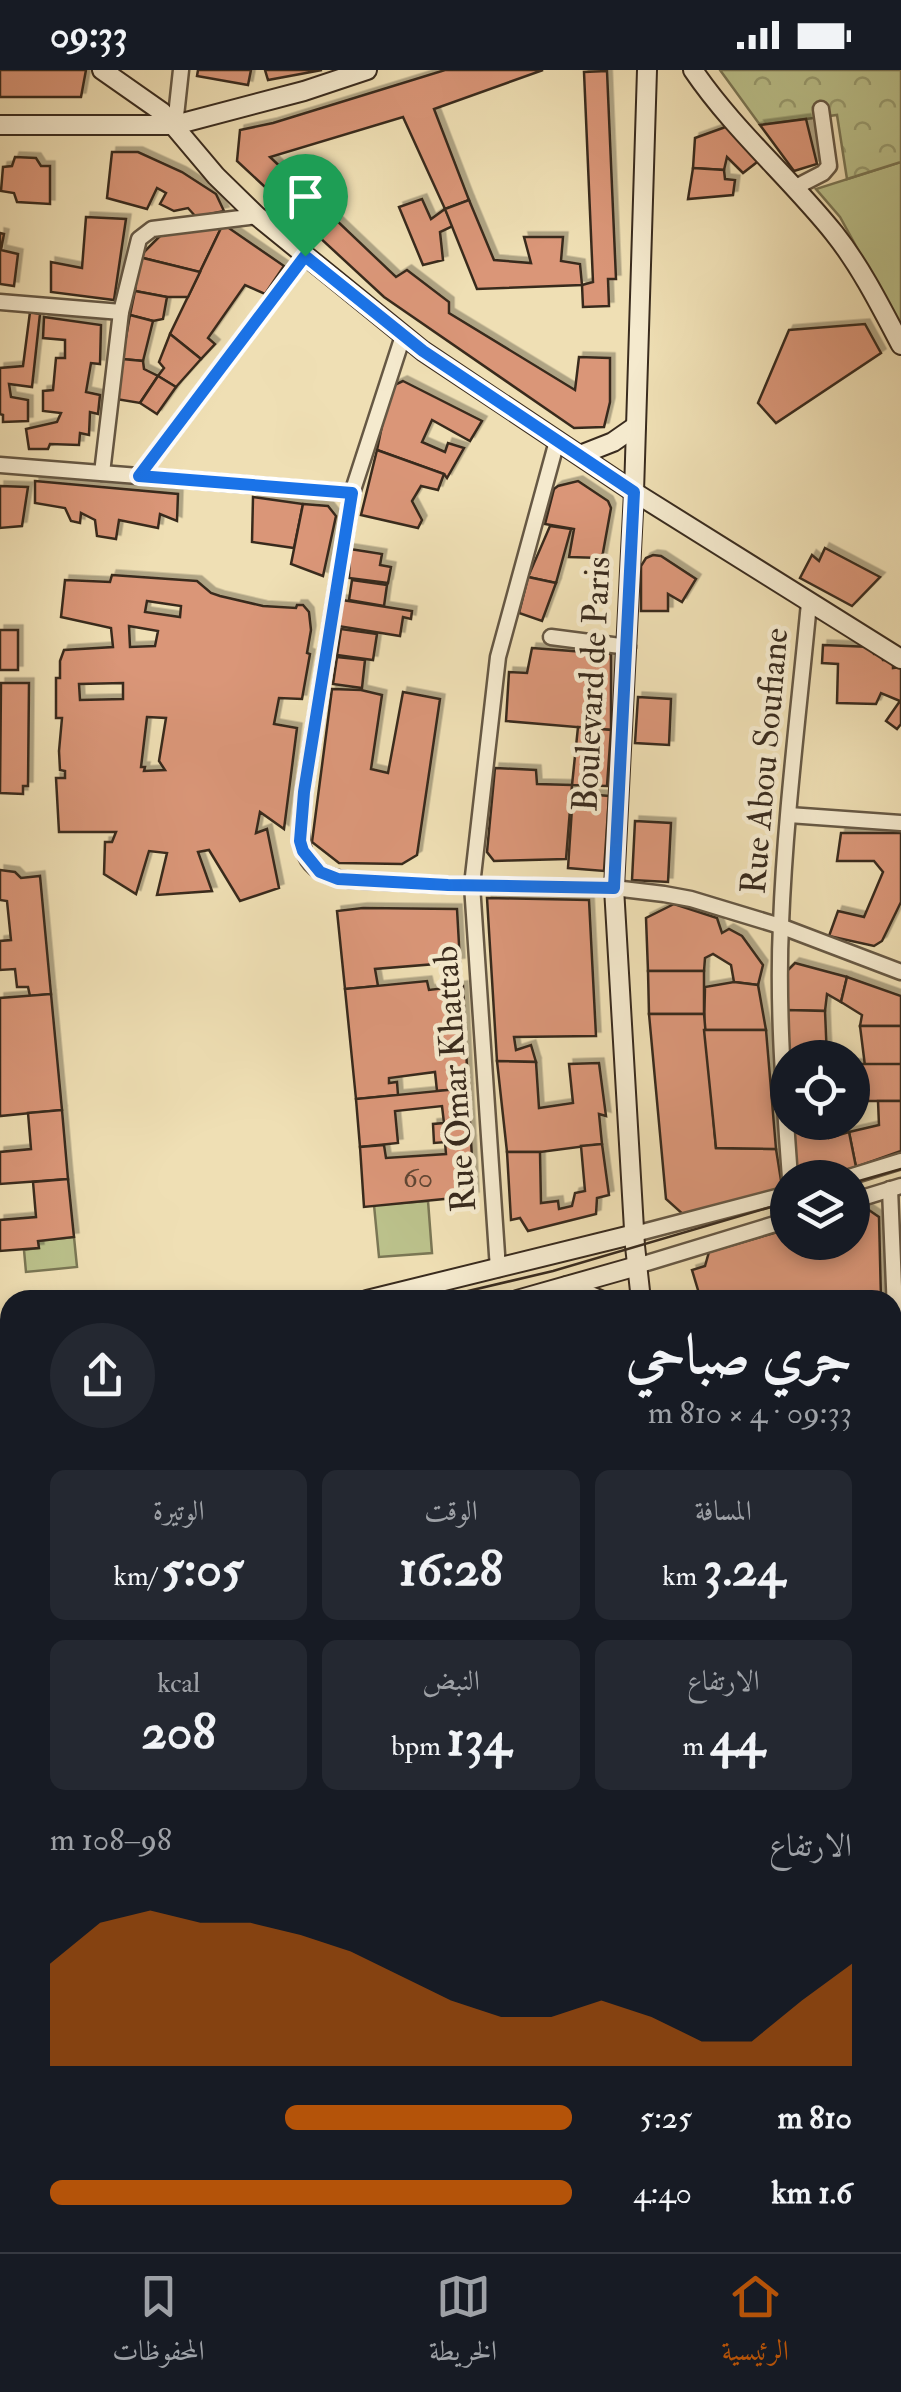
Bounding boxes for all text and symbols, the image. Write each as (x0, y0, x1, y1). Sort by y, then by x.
text: 09:33 (50, 11, 128, 59)
pin (263, 154, 348, 257)
icon: arrive (278, 169, 333, 224)
street label: Boulevard de Paris (563, 555, 621, 813)
street label: Rue Abou Soufiane (731, 626, 799, 896)
street label: Rue Omar Khattab (424, 944, 486, 1214)
map controls (770, 1040, 870, 1260)
button: locate (770, 1040, 870, 1140)
house number: 60 (403, 1159, 433, 1196)
button: layers (770, 1160, 870, 1260)
text: جري صباحي (626, 1321, 852, 1390)
button: share (50, 1323, 155, 1428)
text: 09:33 · 4 × 810 m (648, 1393, 852, 1433)
text: الوتيرة (153, 1494, 205, 1529)
text: الوقت (424, 1494, 478, 1529)
text: المسافة (695, 1494, 752, 1529)
text: 5:05 (162, 1538, 244, 1601)
text: 16:28 (399, 1538, 503, 1601)
text: 3.24 (703, 1538, 784, 1601)
text: /km (114, 1559, 162, 1594)
text: km (662, 1559, 703, 1594)
text: النبض (422, 1664, 480, 1699)
text: الارتفاع (687, 1664, 760, 1699)
text: kcal (157, 1666, 200, 1701)
text: 208 (141, 1701, 216, 1764)
text: 134 (447, 1708, 511, 1771)
text: 44 (710, 1708, 764, 1771)
text: bpm (391, 1729, 447, 1764)
text: m (683, 1729, 710, 1764)
text: 98–108 m (50, 1820, 172, 1860)
text: الارتفاع (769, 1826, 852, 1866)
text: 5:25 (640, 2098, 692, 2138)
text: 810 m (778, 2098, 852, 2138)
text: 4:40 (633, 2173, 692, 2213)
text: 1.6 km (771, 2173, 852, 2213)
tab: المحفوظات (112, 2269, 205, 2378)
tab: الخريطة (429, 2269, 497, 2378)
tab: الرئيسية (722, 2269, 789, 2378)

